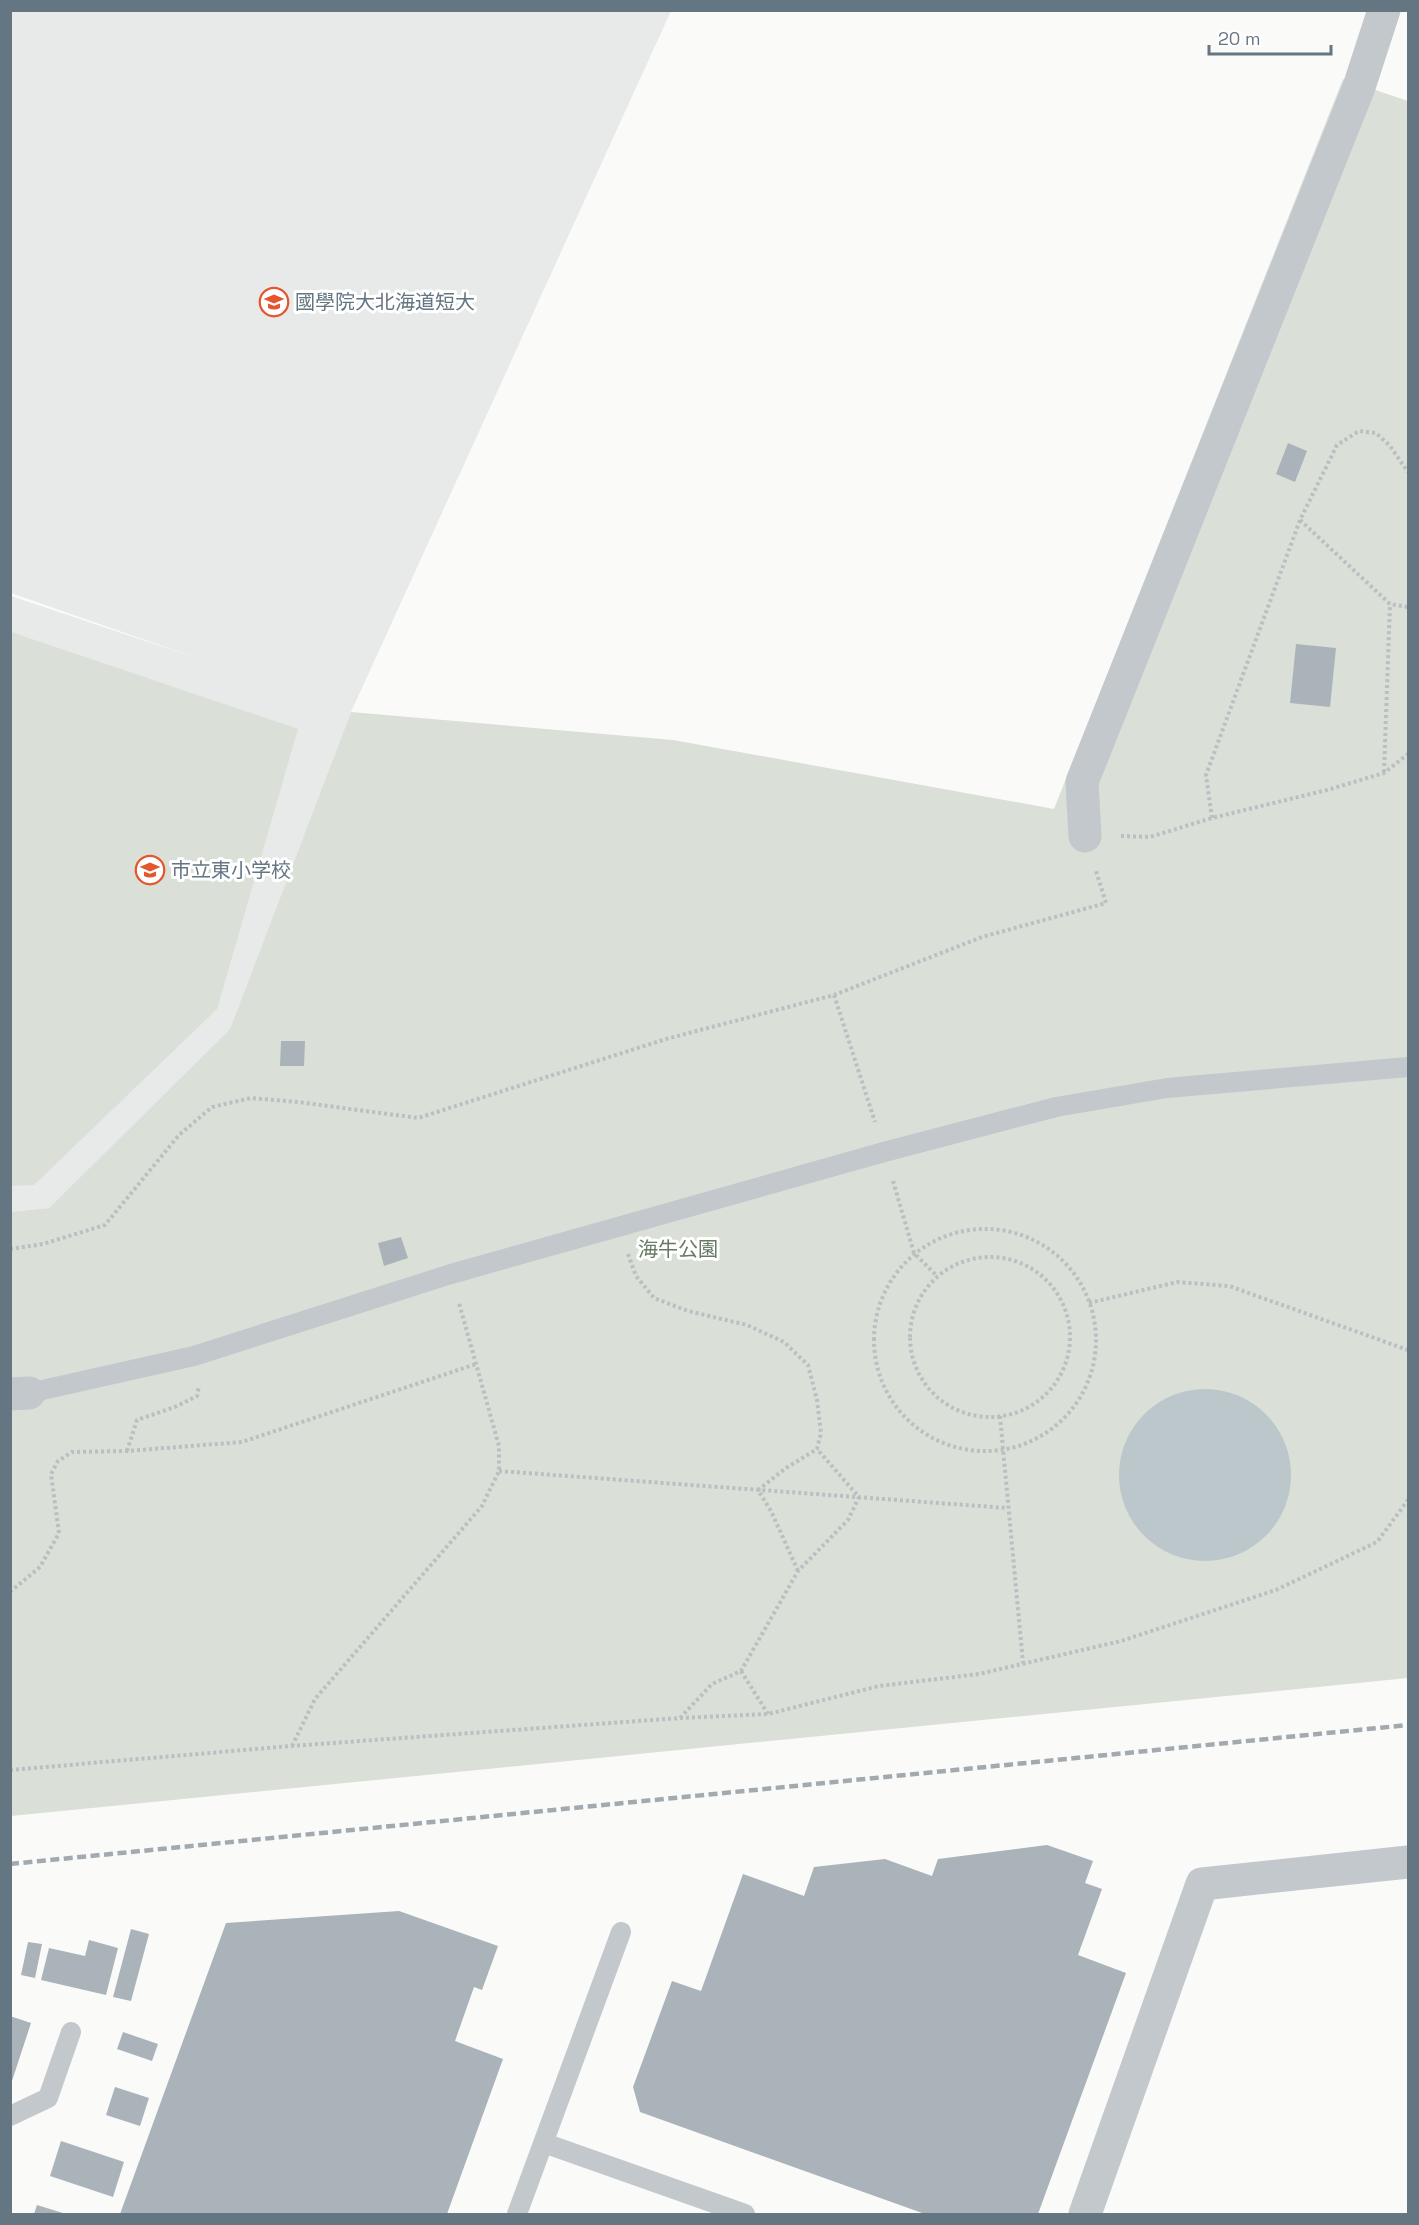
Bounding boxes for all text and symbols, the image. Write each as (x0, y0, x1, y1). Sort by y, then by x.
scale bar (1209, 18, 1330, 56)
text: 20 m (1218, 27, 1261, 50)
school or university icon: 國學院大北海道短大 (258, 286, 290, 318)
place label: 國學院大北海道短大 (295, 289, 475, 315)
school or university icon: 市立東小学校 (134, 854, 166, 886)
place label: 市立東小学校 (171, 857, 291, 883)
park label: 海牛公園 (638, 1236, 718, 1262)

